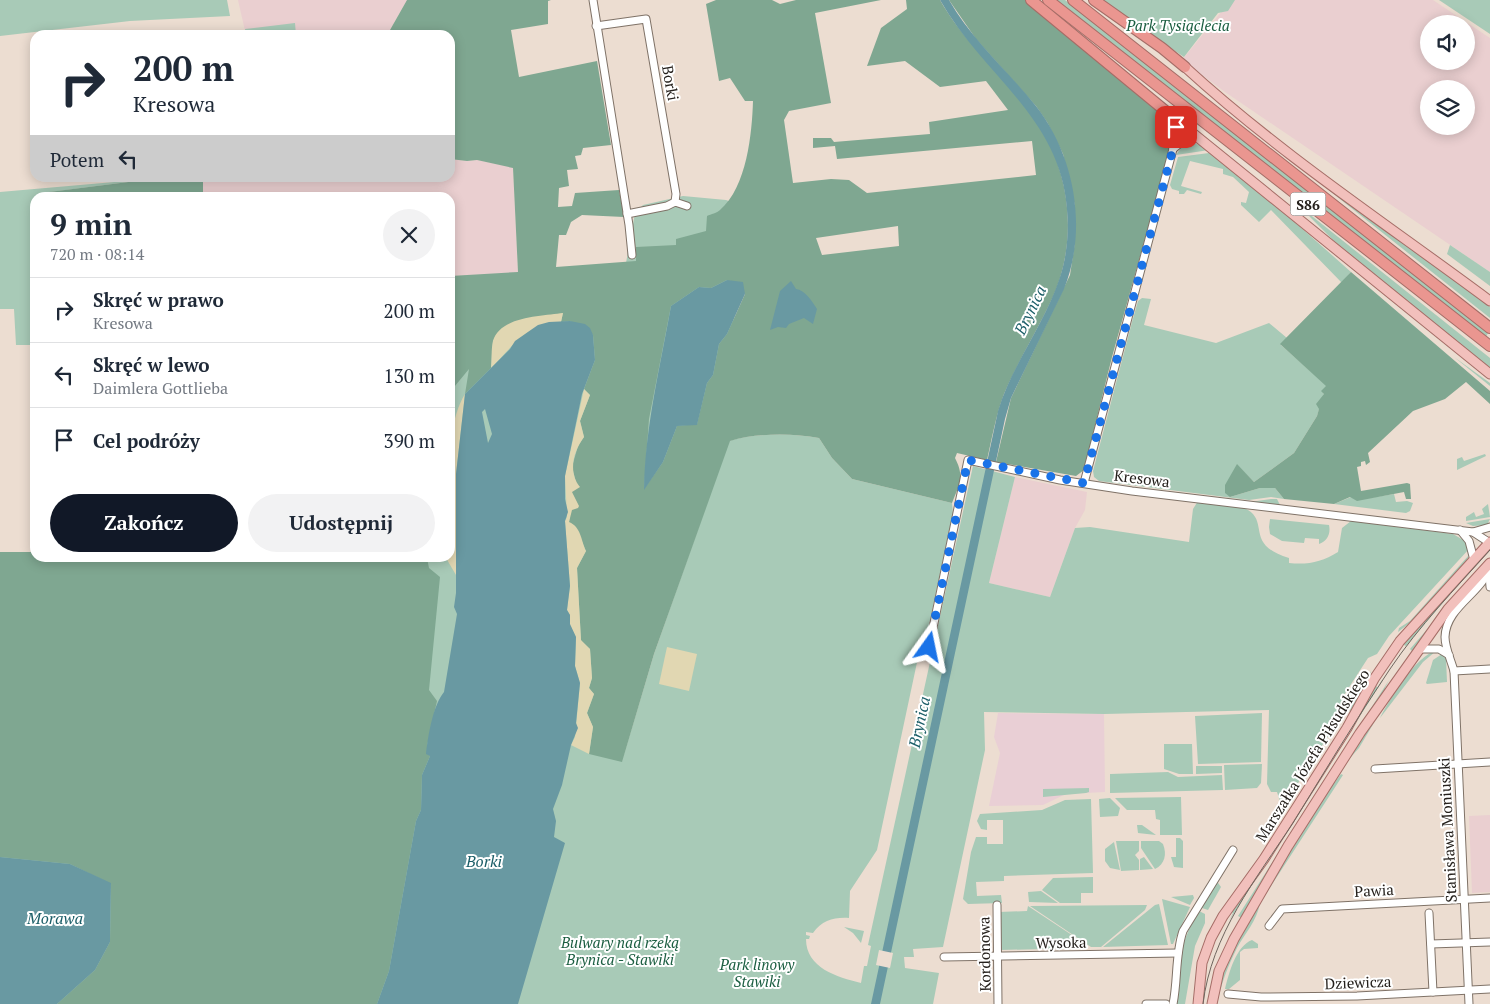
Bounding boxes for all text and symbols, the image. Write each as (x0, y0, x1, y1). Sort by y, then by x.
park label: Park Tysiąclecia (1125, 15, 1230, 35)
map controls (1420, 15, 1475, 135)
button: sound (1420, 15, 1475, 70)
text: 200 m (133, 45, 234, 91)
icon: right (50, 50, 115, 115)
street label: Borki (658, 64, 684, 102)
button: layers (1420, 80, 1475, 135)
text: Kresowa (133, 89, 215, 118)
pin (1155, 106, 1197, 148)
icon: arrive (1162, 113, 1190, 141)
icon: left (114, 145, 142, 173)
text: Potem (50, 147, 104, 172)
road number: S86 (1290, 192, 1326, 215)
text: 9 min (50, 204, 132, 244)
button: close (383, 209, 435, 261)
text: 720 m · 08:14 (50, 243, 144, 265)
water label: Brynica (1008, 282, 1051, 339)
text: Skręć w prawo (93, 287, 224, 312)
icon: right (50, 296, 78, 324)
text: 200 m (384, 298, 435, 323)
text: Kresowa (93, 312, 153, 334)
text: Skręć w lewo (93, 352, 210, 377)
icon: left (50, 361, 78, 389)
text: 130 m (384, 363, 435, 388)
text: Daimlera Gottlieba (93, 377, 228, 399)
icon: arrive (50, 426, 78, 454)
text: Cel podróży (93, 428, 200, 453)
text: 390 m (384, 428, 435, 453)
street label: Kresowa (1113, 465, 1171, 491)
button: Zakończ (50, 494, 238, 552)
button: Udostępnij (248, 494, 435, 552)
position arrow (902, 620, 954, 672)
street label: Marszałka Józefa Piłsudskiego (1251, 665, 1373, 845)
water label: Brynica (903, 694, 935, 751)
street label: Stanisława Moniuszki (1433, 757, 1461, 903)
water label: Borki (465, 850, 503, 872)
street label: Pawia (1354, 879, 1395, 901)
water label: Morawa (26, 907, 83, 929)
street label: Kordonowa (973, 916, 995, 992)
park label: Bulwary nad rzeką Brynica - Stawiki (560, 932, 679, 969)
street label: Wysoka (1035, 932, 1087, 952)
park label: Park linowy Stawiki (719, 954, 795, 991)
street label: Dziewicza (1324, 971, 1392, 993)

